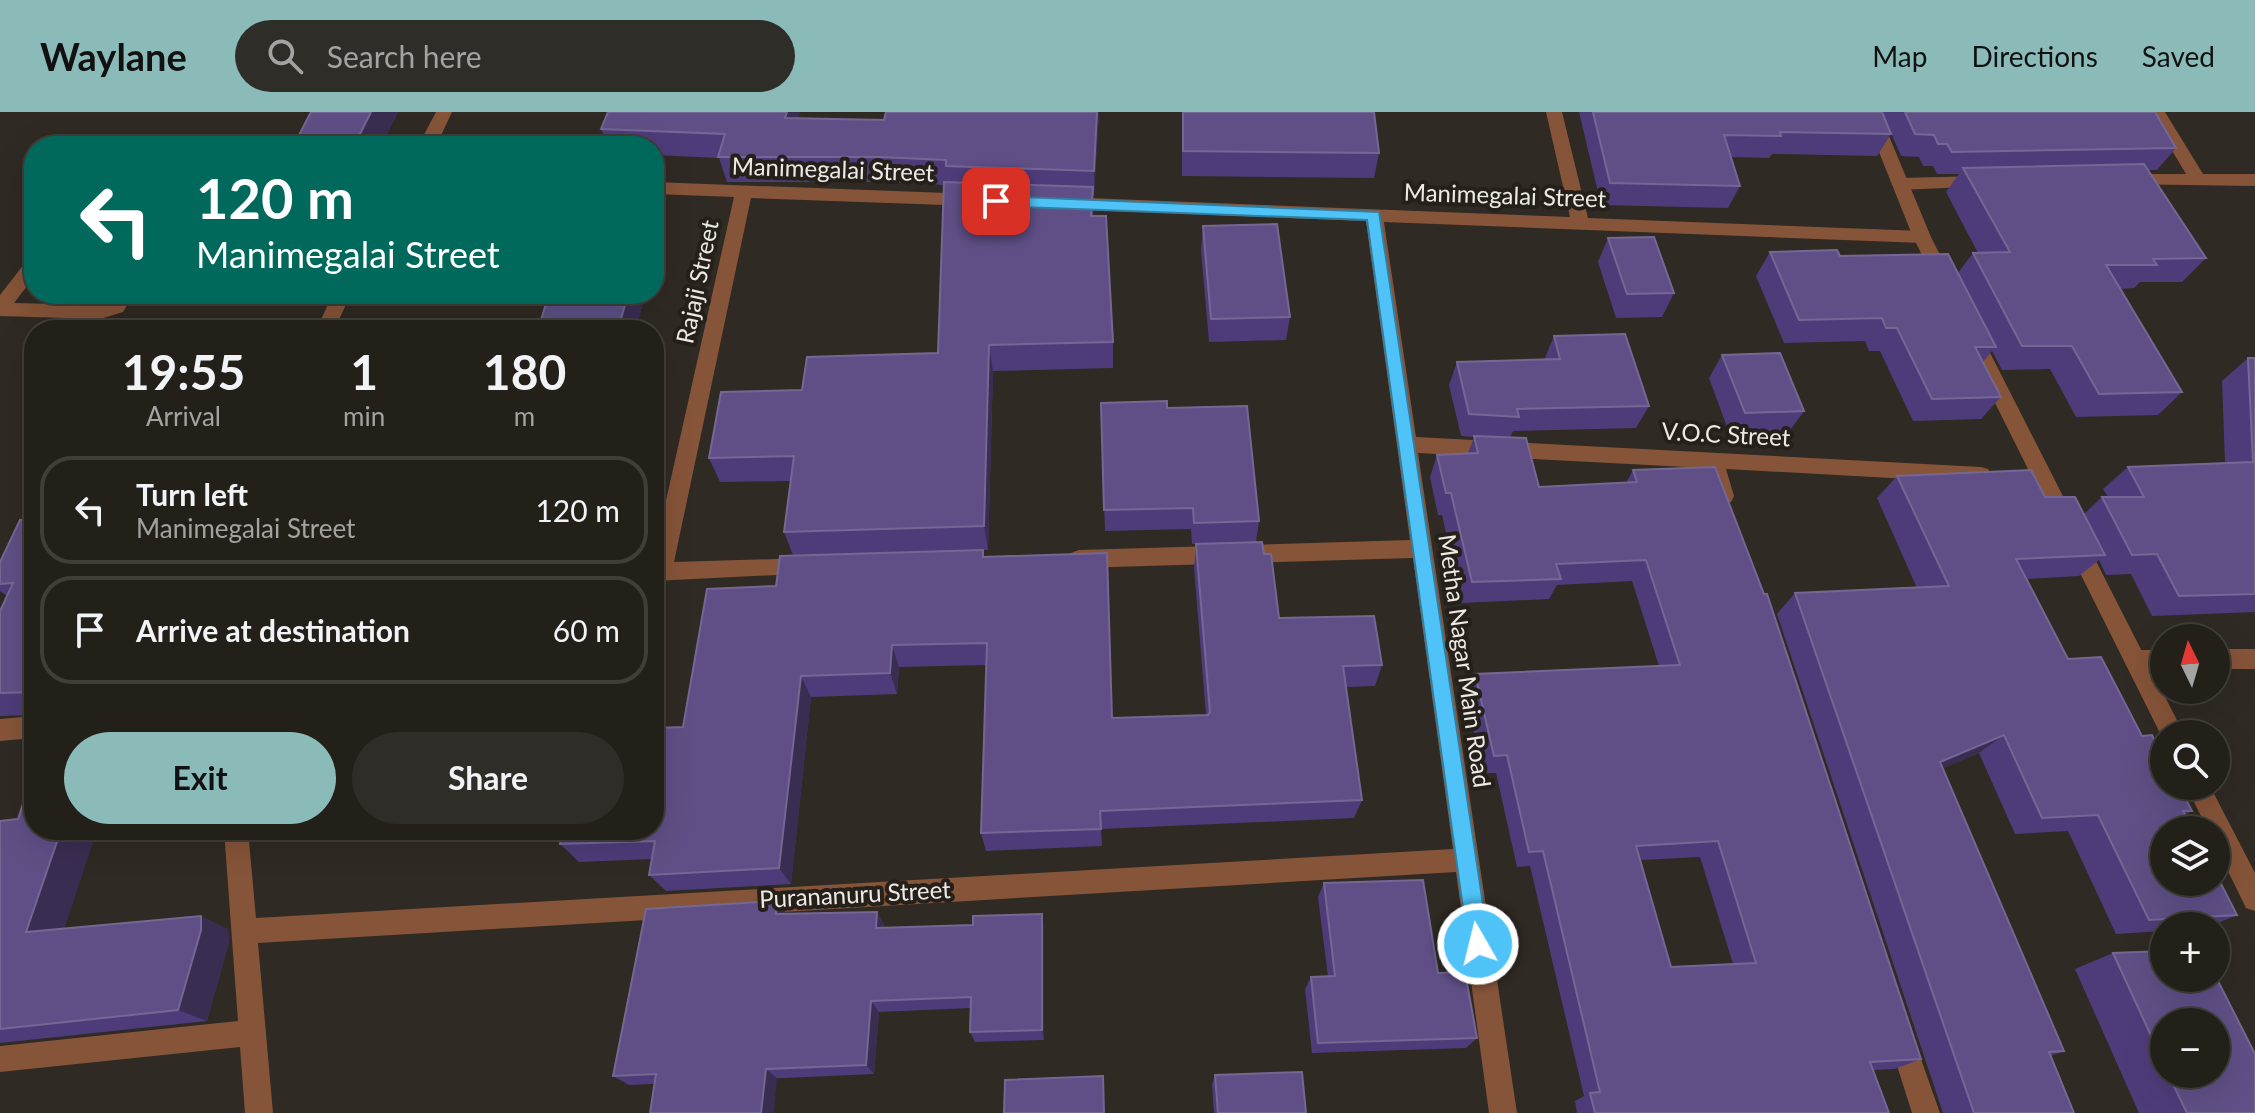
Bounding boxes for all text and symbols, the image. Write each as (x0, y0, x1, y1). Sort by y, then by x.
search box (235, 20, 795, 92)
text: Waylane (40, 33, 187, 79)
icon: search (263, 34, 307, 78)
text: Search here (327, 38, 482, 74)
text: Map (1872, 39, 1927, 73)
text: Directions (1971, 39, 2098, 73)
text: Saved (2142, 39, 2215, 73)
street label: Manimegalai Street (731, 150, 935, 187)
text: 120 m (196, 164, 354, 231)
pin (962, 167, 1030, 235)
icon: left (64, 168, 168, 272)
street label: Manimegalai Street (1403, 176, 1607, 213)
icon: arrive (974, 179, 1018, 223)
street label: Rajaji Street (669, 217, 724, 346)
text: Manimegalai Street (196, 232, 500, 276)
text: 19:55 (122, 343, 245, 400)
text: 1 (350, 343, 378, 400)
text: 180 (483, 343, 566, 400)
text: Arrival (146, 400, 221, 432)
text: min (343, 400, 385, 432)
text: m (514, 400, 535, 432)
street label: V.O.C Street (1661, 416, 1792, 451)
text: Turn left (136, 476, 248, 512)
icon: left (68, 488, 112, 532)
text: 120 m (535, 492, 620, 528)
text: Manimegalai Street (136, 512, 355, 544)
street label: Metha Nagar Main Road (1433, 532, 1498, 789)
icon: arrive (68, 608, 112, 652)
text: Arrive at destination (136, 612, 410, 648)
text: 60 m (553, 612, 620, 648)
north arrow (2150, 624, 2230, 704)
map controls (2150, 624, 2230, 1088)
button: search (2150, 720, 2230, 800)
button: Exit (64, 732, 336, 824)
button: Share (352, 732, 624, 824)
button: layers (2150, 816, 2230, 896)
street label: Purananuru Street (758, 874, 952, 913)
position arrow (1436, 902, 1520, 986)
button: + (2150, 912, 2230, 992)
button: − (2150, 1008, 2230, 1088)

